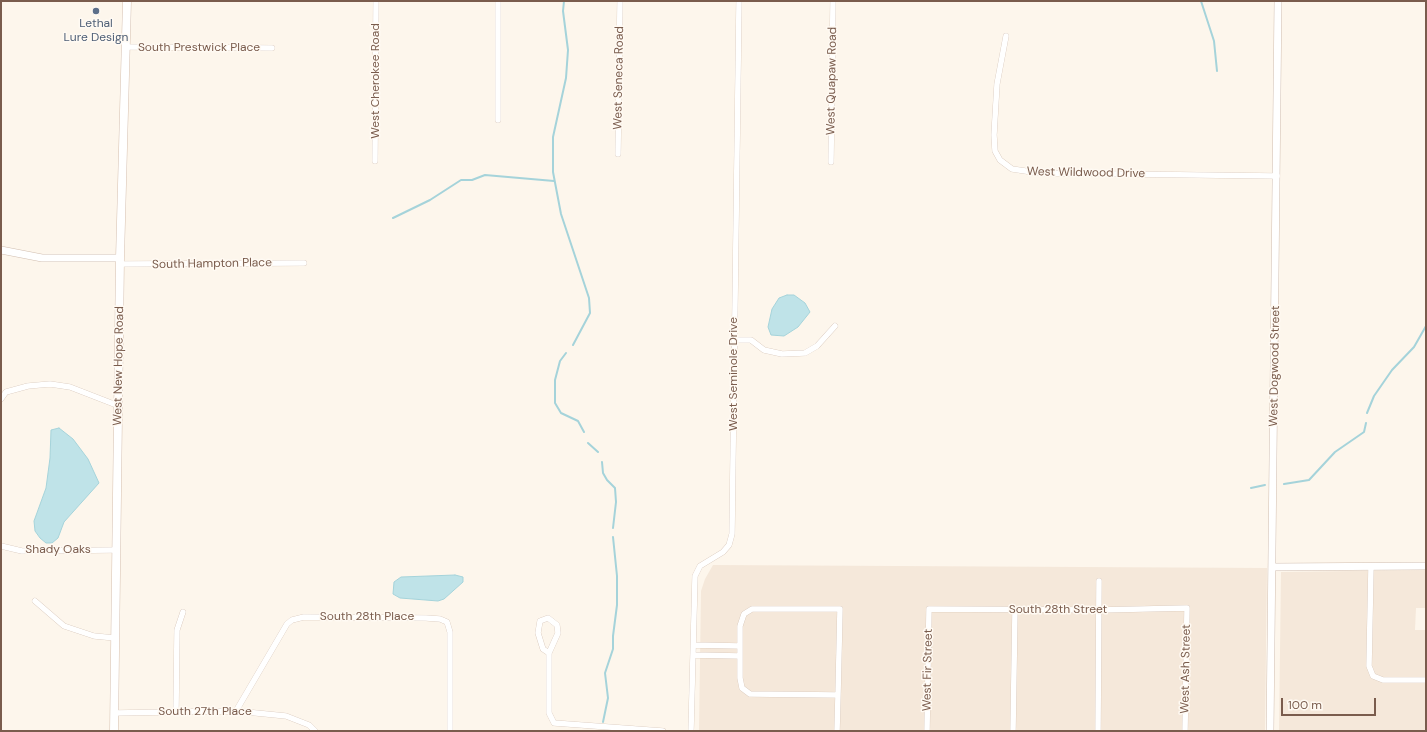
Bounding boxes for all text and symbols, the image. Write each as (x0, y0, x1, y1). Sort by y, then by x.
marker: Lethal Lure Design (91, 6, 101, 16)
place label: Lethal Lure Design (64, 17, 128, 45)
street label: West Cherokee Road (369, 23, 383, 139)
street label: West Seneca Road (611, 26, 627, 130)
street label: West Quapaw Road (824, 27, 840, 135)
street label: South Prestwick Place (138, 41, 260, 55)
street label: West Wildwood Drive (1027, 165, 1145, 181)
street label: South Hampton Place (152, 256, 272, 272)
street label: West Dogwood Street (1267, 305, 1283, 427)
street label: West New Hope Road (111, 306, 127, 426)
street label: West Seminole Drive (727, 317, 741, 431)
street label: Shady Oaks (25, 543, 91, 557)
street label: South 28th Street (1009, 603, 1107, 617)
street label: South 28th Place (320, 610, 414, 624)
street label: West Ash Street (1178, 624, 1194, 714)
street label: West Fir Street (920, 629, 936, 711)
scale bar (1283, 690, 1378, 716)
text: 100 m (1288, 697, 1322, 713)
street label: South 27th Place (158, 705, 252, 719)

